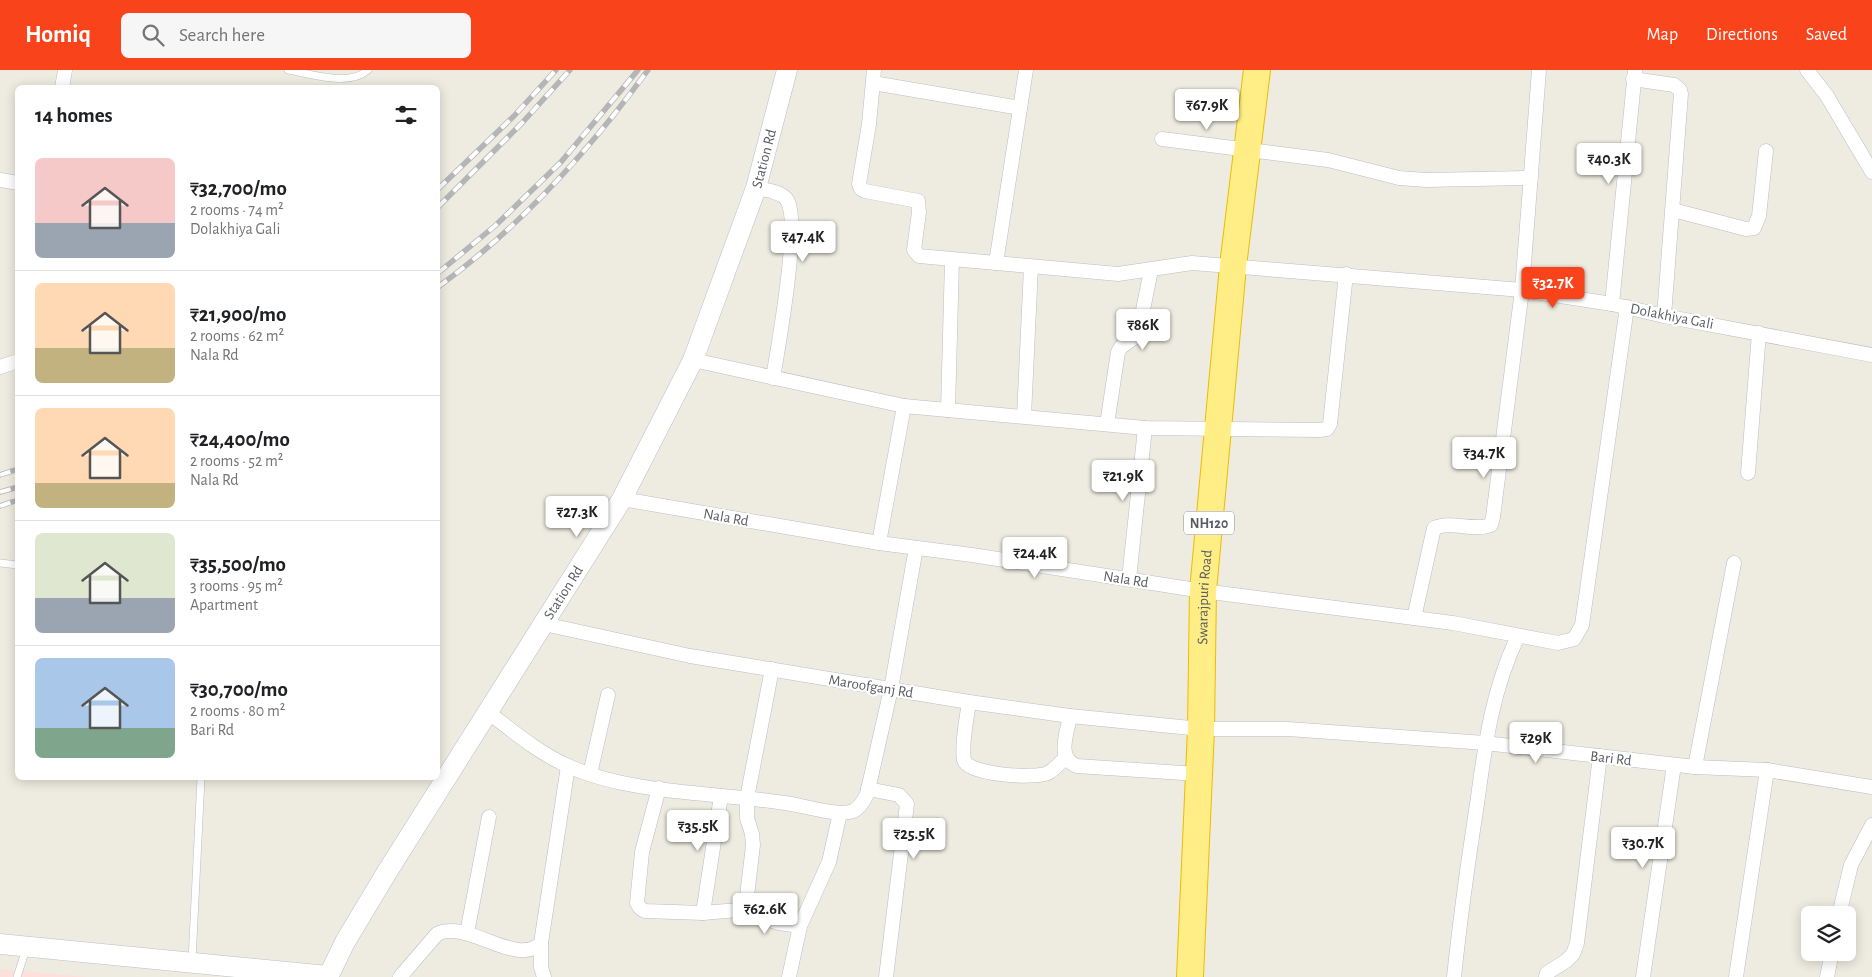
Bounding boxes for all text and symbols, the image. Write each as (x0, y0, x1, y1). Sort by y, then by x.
search box (121, 13, 471, 58)
icon: search (139, 21, 167, 49)
text: Homiq (25, 23, 91, 47)
text: Search here (179, 26, 265, 45)
text: Map (1647, 26, 1678, 44)
text: Directions (1706, 26, 1778, 44)
text: Saved (1806, 26, 1847, 44)
pin: ₹67.9K (1166, 88, 1248, 131)
text: ₹67.9K (1186, 97, 1228, 113)
icon: filters (392, 101, 420, 129)
text: 14 homes (35, 105, 113, 126)
street label: Station Rd (749, 128, 779, 190)
pin: ₹40.3K (1568, 142, 1650, 185)
text: ₹40.3K (1588, 151, 1631, 167)
icon: home (75, 178, 135, 238)
text: ₹32,700/mo (190, 178, 287, 199)
text: 2 rooms · 74 m² (190, 202, 284, 218)
pin: ₹47.4K (762, 220, 844, 263)
text: Dolakhiya Gali (190, 221, 280, 237)
text: ₹47.4K (782, 229, 824, 245)
pin: ₹32.7K (1512, 266, 1594, 309)
text: ₹32.7K (1532, 275, 1574, 291)
street label: Dolakhiya Gali (1629, 301, 1715, 332)
icon: home (75, 303, 135, 363)
text: ₹21,900/mo (190, 304, 286, 325)
pin: ₹86K (1113, 308, 1173, 351)
text: ₹86K (1127, 317, 1159, 333)
text: 2 rooms · 62 m² (190, 328, 284, 344)
text: Nala Rd (190, 347, 239, 363)
icon: home (75, 428, 135, 488)
text: ₹24,400/mo (190, 429, 290, 450)
pin: ₹34.7K (1443, 436, 1525, 479)
text: ₹34.7K (1463, 445, 1505, 461)
text: 2 rooms · 52 m² (190, 453, 283, 469)
pin: ₹21.9K (1082, 460, 1164, 502)
text: ₹21.9K (1103, 468, 1143, 484)
text: Nala Rd (190, 472, 239, 488)
pin: ₹27.3K (536, 496, 618, 538)
text: ₹27.3K (556, 504, 598, 520)
street label: Nala Rd (702, 506, 750, 529)
road number: NH120 (1184, 512, 1234, 534)
pin: ₹24.4K (994, 536, 1076, 579)
text: ₹24.4K (1013, 545, 1057, 561)
street label: Swarajpuri Road (1195, 549, 1215, 645)
icon: home (75, 553, 135, 613)
text: ₹35,500/mo (190, 554, 286, 575)
street label: Station Rd (541, 563, 586, 622)
street label: Nala Rd (1102, 569, 1150, 590)
text: 3 rooms · 95 m² (190, 578, 283, 594)
text: Apartment (190, 597, 258, 613)
street label: Maroofganj Rd (827, 672, 915, 701)
icon: home (75, 678, 135, 738)
text: ₹30,700/mo (190, 679, 288, 700)
text: 2 rooms · 80 m² (190, 703, 285, 719)
text: Bari Rd (190, 722, 234, 738)
pin: ₹29K (1506, 722, 1566, 764)
text: ₹29K (1520, 730, 1552, 746)
street label: Bari Rd (1590, 749, 1633, 768)
pin: ₹35.5K (657, 810, 739, 852)
text: ₹35.5K (678, 818, 718, 834)
pin: ₹25.5K (873, 818, 955, 860)
text: ₹25.5K (893, 826, 935, 842)
pin: ₹30.7K (1602, 826, 1684, 869)
text: ₹30.7K (1622, 835, 1664, 851)
pin: ₹62.6K (724, 892, 806, 935)
text: ₹62.6K (744, 901, 786, 917)
map controls (1801, 906, 1856, 961)
button: layers (1801, 906, 1856, 961)

